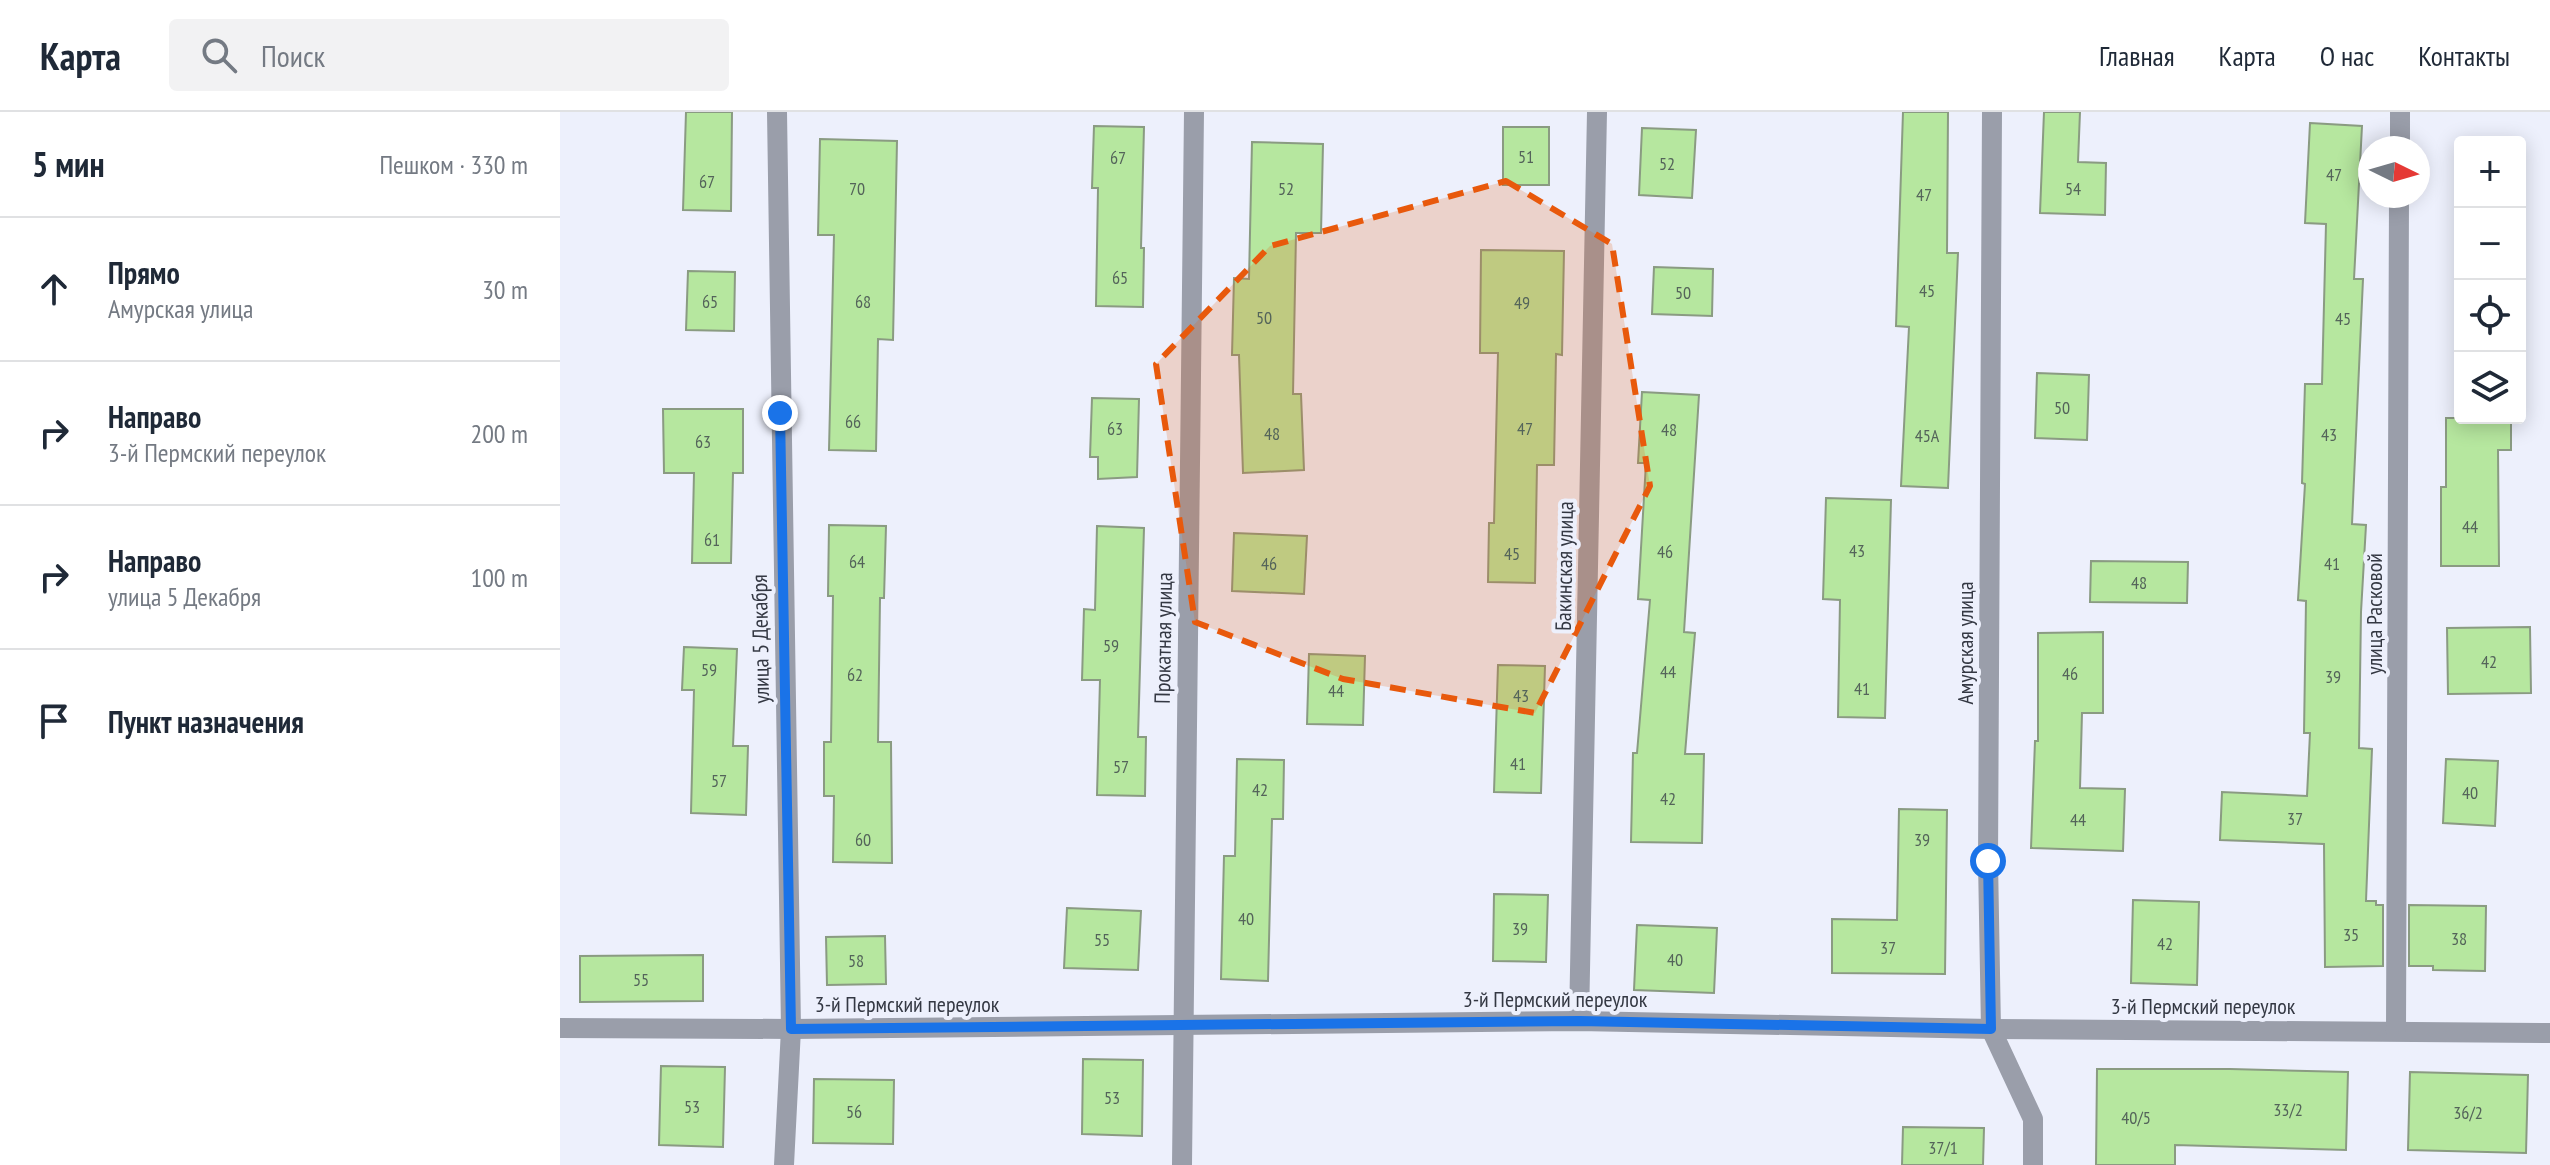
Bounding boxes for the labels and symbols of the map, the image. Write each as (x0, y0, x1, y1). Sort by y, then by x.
north arrow (2358, 136, 2430, 208)
house number: 51 (1518, 145, 1534, 168)
house number: 67 (1110, 146, 1126, 169)
house number: 52 (1659, 152, 1675, 175)
house number: 47 (2326, 163, 2342, 186)
house number: 67 (699, 170, 715, 193)
house number: 70 (849, 177, 865, 200)
house number: 52 (1278, 177, 1294, 200)
house number: 54 (2065, 177, 2081, 200)
house number: 47 (1916, 183, 1932, 206)
house number: 65 (1112, 266, 1128, 289)
house number: 45 (1919, 279, 1935, 302)
house number: 50 (1675, 281, 1691, 304)
house number: 65 (702, 290, 718, 313)
house number: 68 (855, 290, 871, 313)
house number: 49 (1514, 291, 1530, 314)
house number: 50 (1256, 306, 1272, 329)
house number: 45 (2335, 307, 2351, 330)
route end (762, 395, 798, 431)
house number: 50 (2054, 396, 2070, 419)
house number: 66 (845, 410, 861, 433)
house number: 63 (1107, 417, 1123, 440)
house number: 47 (1517, 417, 1533, 440)
house number: 48 (1661, 418, 1677, 441)
house number: 48 (1264, 422, 1280, 445)
house number: 43 (2321, 423, 2337, 446)
house number: 45А (1915, 424, 1940, 447)
house number: 63 (695, 430, 711, 453)
street label: Бакинская улица (1549, 501, 1579, 631)
house number: 44 (2462, 515, 2478, 538)
house number: 61 (704, 528, 720, 551)
house number: 43 (1849, 539, 1865, 562)
house number: 46 (1657, 540, 1673, 563)
house number: 45 (1504, 542, 1520, 565)
house number: 64 (849, 550, 865, 573)
house number: 46 (1261, 552, 1277, 575)
house number: 41 (2324, 552, 2340, 575)
street label: улица Расковой (2360, 553, 2388, 675)
house number: 48 (2131, 571, 2147, 594)
street label: Прокатная улица (1148, 572, 1178, 704)
street label: улица 5 Декабря (745, 574, 775, 704)
street label: Амурская улица (1951, 581, 1979, 705)
house number: 59 (1103, 634, 1119, 657)
house number: 42 (2481, 650, 2497, 673)
house number: 59 (701, 658, 717, 681)
house number: 44 (1660, 660, 1676, 683)
house number: 46 (2062, 662, 2078, 685)
house number: 62 (847, 663, 863, 686)
house number: 39 (2325, 665, 2341, 688)
house number: 41 (1854, 677, 1870, 700)
house number: 44 (1328, 679, 1344, 702)
house number: 43 (1513, 684, 1529, 707)
house number: 41 (1510, 752, 1526, 775)
house number: 57 (1113, 755, 1129, 778)
house number: 57 (711, 769, 727, 792)
house number: 42 (1252, 778, 1268, 801)
house number: 40 (2462, 781, 2478, 804)
house number: 42 (1660, 787, 1676, 810)
house number: 37 (2287, 807, 2303, 830)
house number: 44 (2070, 808, 2086, 831)
house number: 60 (855, 828, 871, 851)
house number: 39 (1914, 828, 1930, 851)
route start (1970, 843, 2006, 879)
house number: 40 (1238, 907, 1254, 930)
house number: 39 (1512, 917, 1528, 940)
house number: 35 (2343, 923, 2359, 946)
house number: 38 (2451, 927, 2467, 950)
house number: 55 (1094, 928, 1110, 951)
house number: 42 (2157, 932, 2173, 955)
house number: 37 (1880, 936, 1896, 959)
house number: 40 (1667, 948, 1683, 971)
house number: 58 (848, 949, 864, 972)
house number: 55 (633, 968, 649, 991)
street label: 3-й Пермский переулок (1463, 985, 1648, 1013)
street label: 3-й Пермский переулок (815, 990, 1000, 1018)
street label: 3-й Пермский переулок (2111, 992, 2296, 1020)
house number: 53 (1104, 1086, 1120, 1109)
house number: 53 (684, 1095, 700, 1118)
house number: 33/2 (2273, 1098, 2303, 1121)
house number: 56 (846, 1100, 862, 1123)
house number: 36/2 (2453, 1101, 2483, 1124)
house number: 40/5 (2121, 1106, 2151, 1129)
house number: 37/1 (1928, 1136, 1958, 1159)

